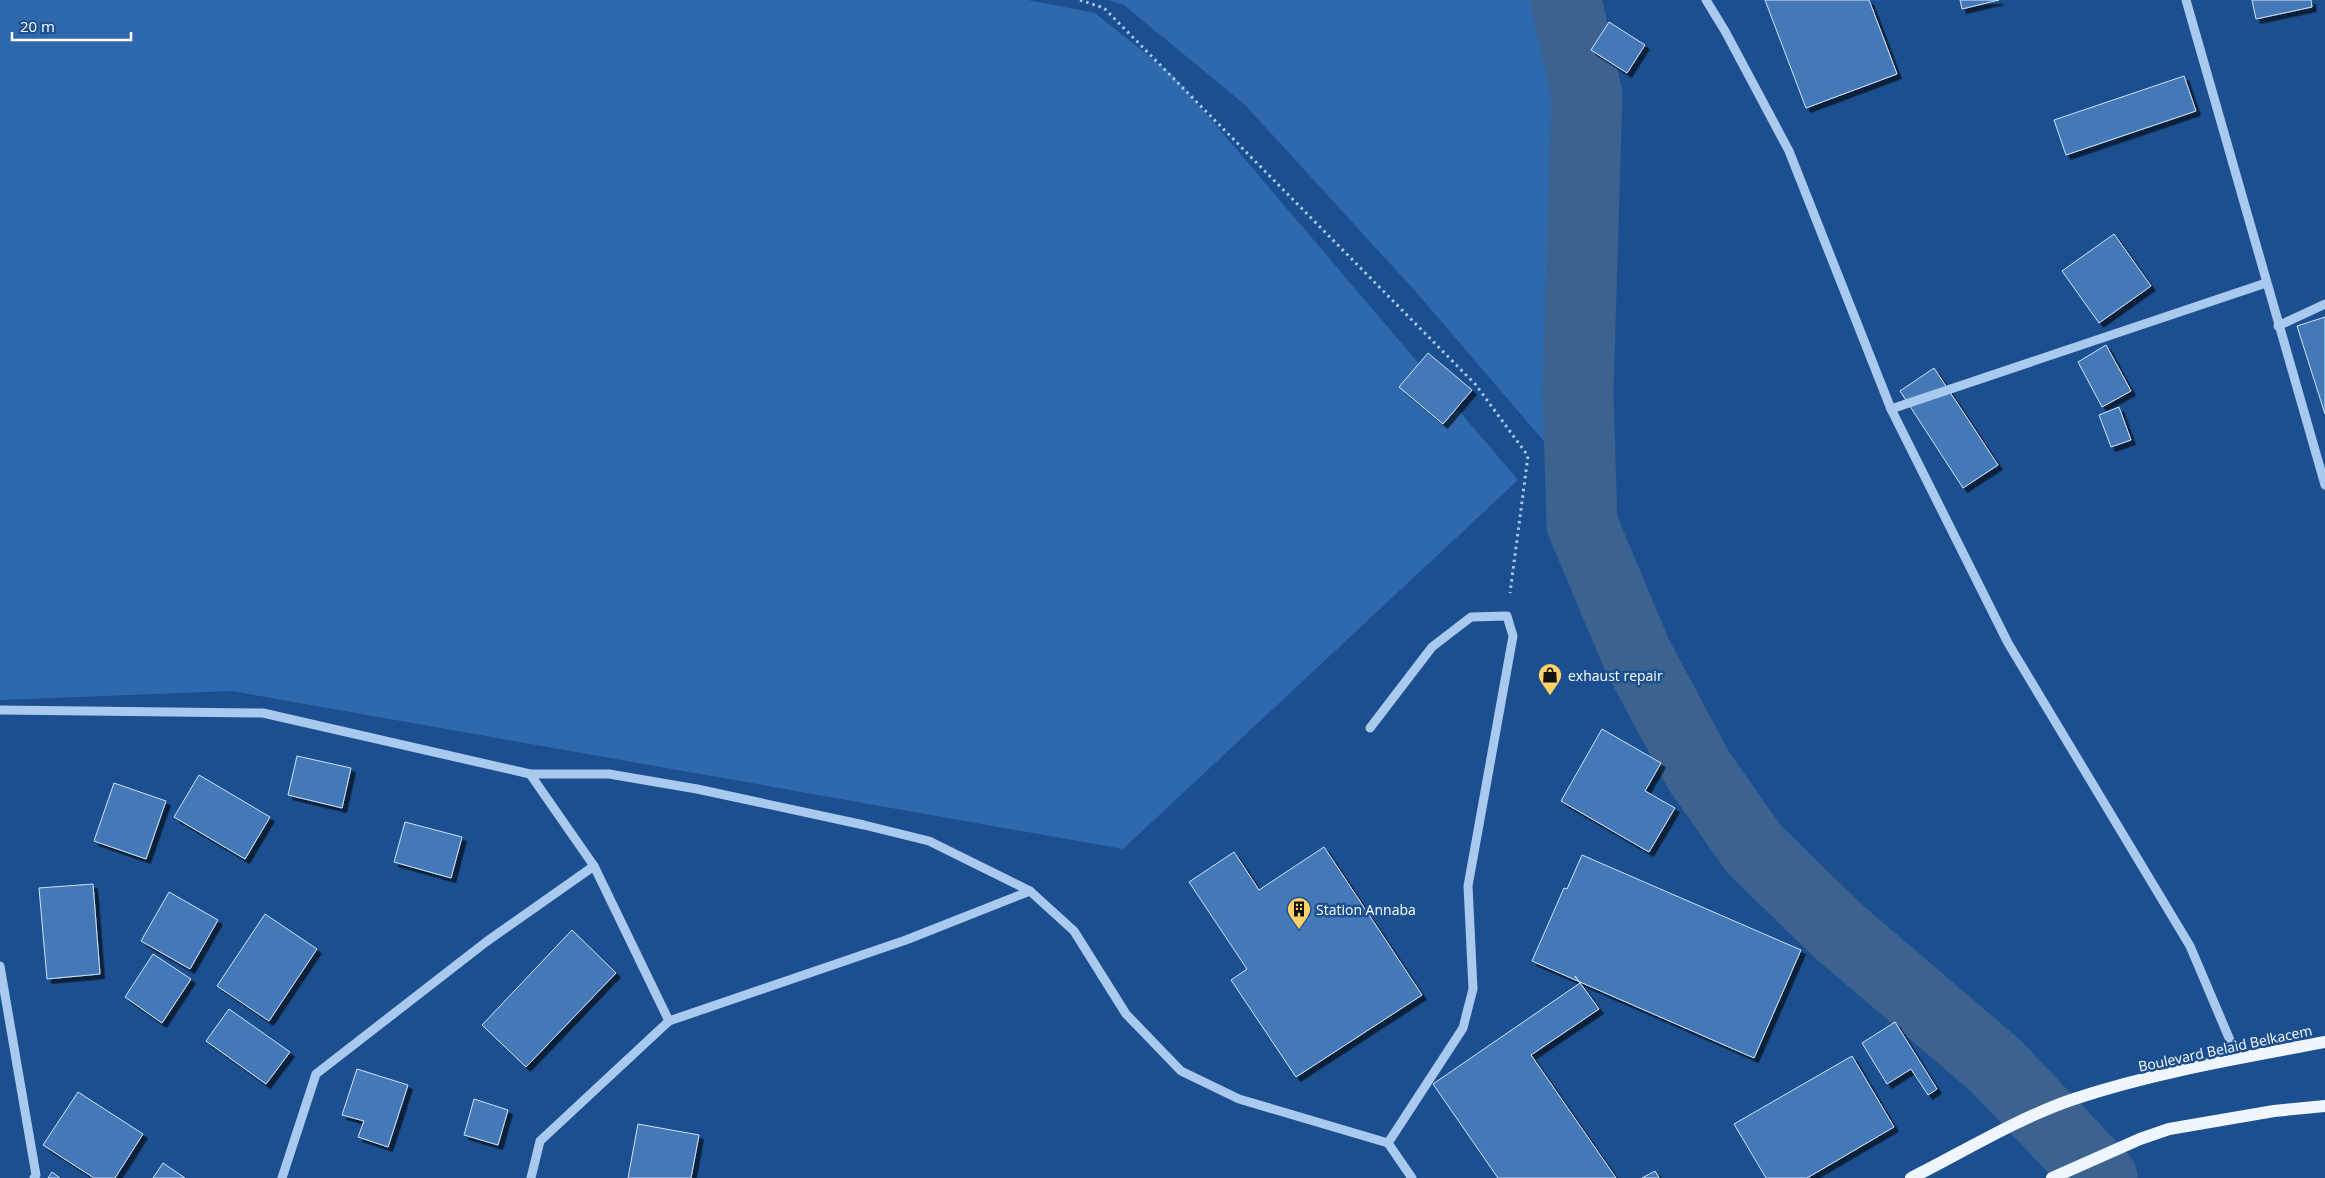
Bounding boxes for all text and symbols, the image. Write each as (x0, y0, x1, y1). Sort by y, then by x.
scale bar (12, 10, 131, 42)
text: 20 m (20, 16, 55, 36)
shop icon: exhaust repair (1537, 662, 1563, 696)
place label: exhaust repair (1568, 666, 1663, 685)
building icon: Station Annaba (1286, 896, 1312, 930)
place label: Station Annaba (1316, 900, 1416, 919)
street label: Boulevard Belaid Belkacem (2136, 1020, 2314, 1076)

